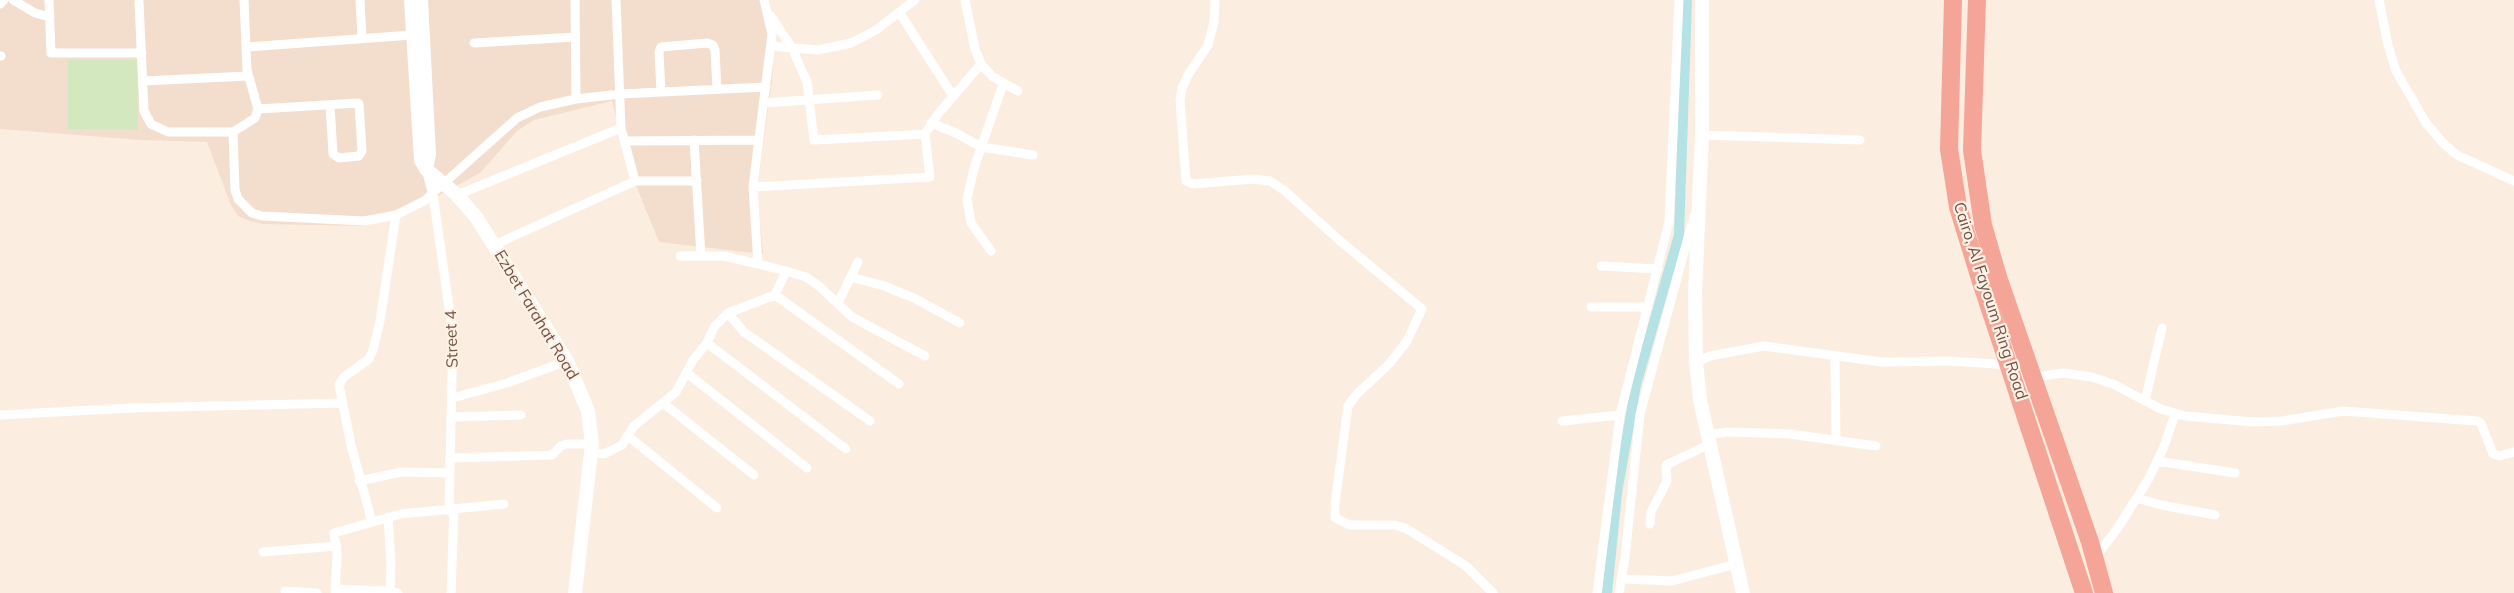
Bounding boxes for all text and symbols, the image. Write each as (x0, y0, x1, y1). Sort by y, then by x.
street label: Cairo, Al Fayoum Ring Road (1949, 200, 2031, 402)
street label: Ezbet Farahat Road (490, 247, 582, 383)
street label: Street 4 (441, 310, 463, 368)

